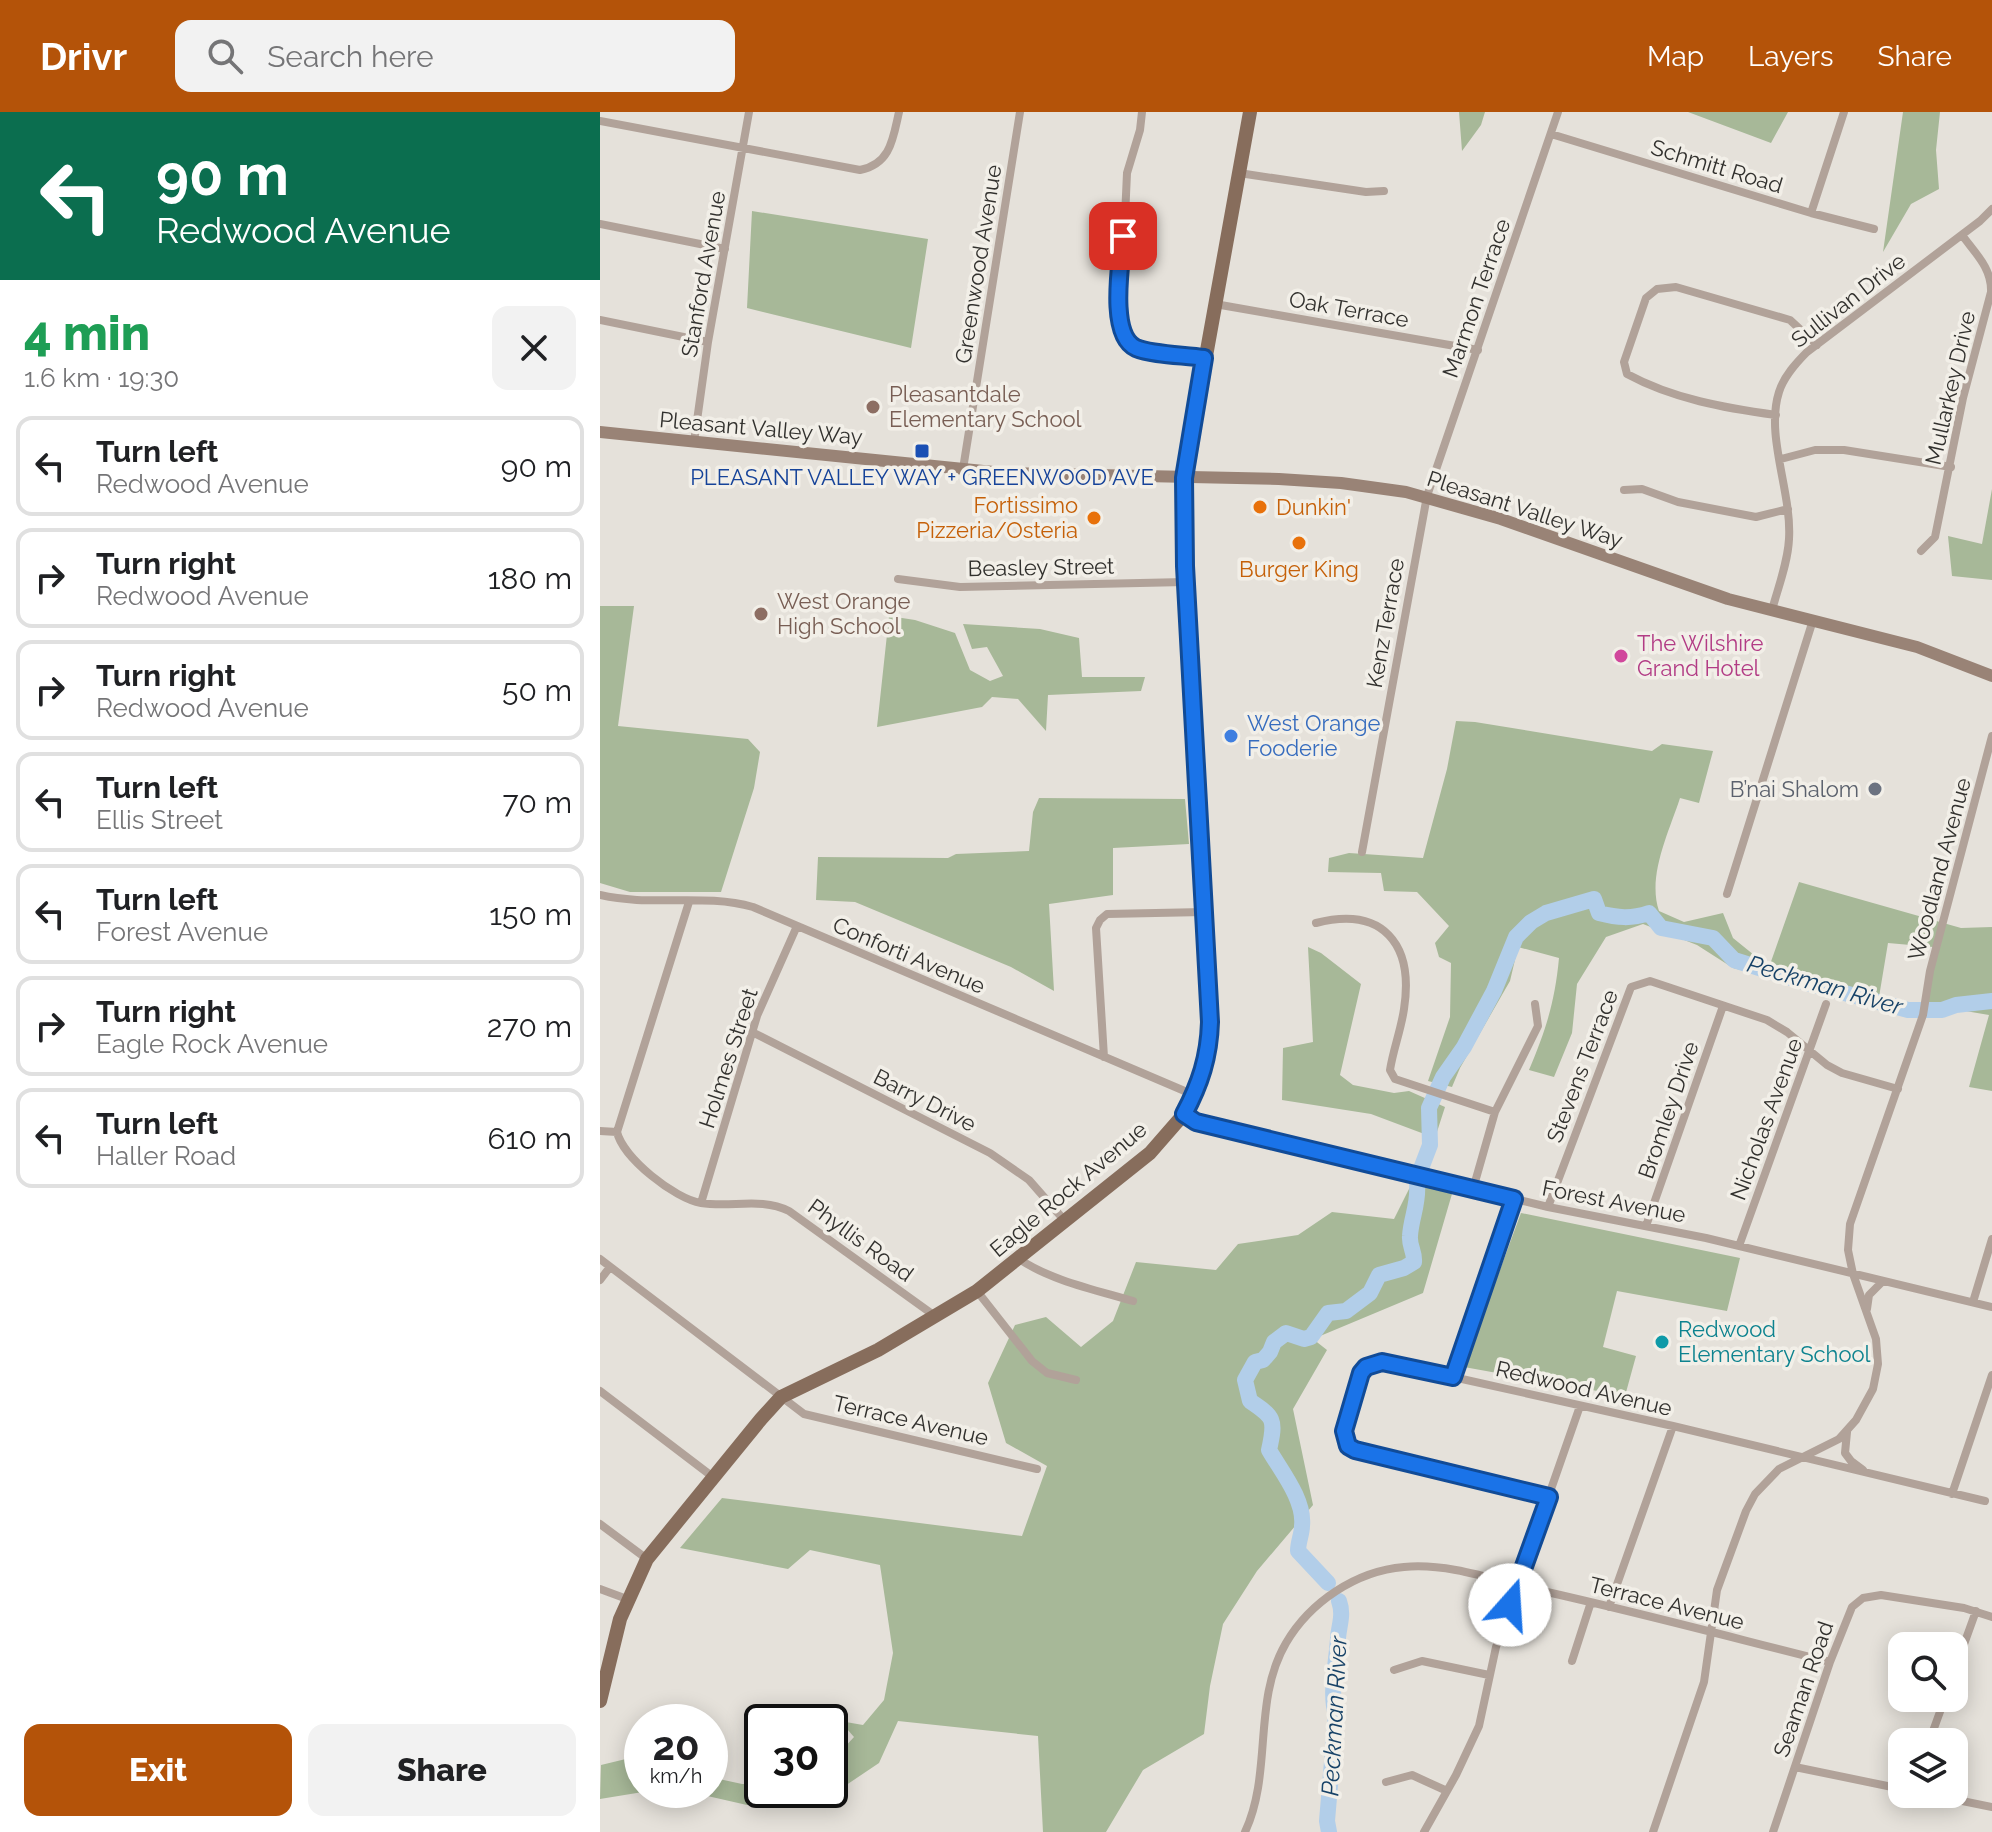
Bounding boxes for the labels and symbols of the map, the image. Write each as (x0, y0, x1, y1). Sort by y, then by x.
street label: Schmitt Road (1648, 134, 1786, 198)
street label: Greenwood Avenue (949, 163, 1007, 365)
street label: Stanford Avenue (676, 189, 730, 359)
pin (1089, 202, 1157, 270)
street label: Marmon Terrace (1437, 215, 1515, 381)
street label: Sullivan Drive (1786, 247, 1910, 353)
street label: Oak Terrace (1287, 286, 1411, 332)
street label: Mullarkey Drive (1920, 308, 1980, 467)
place label: Pleasantdale Elementary School (889, 381, 1082, 432)
marker: Pleasantdale Elementary School (864, 398, 882, 416)
street label: Pleasant Valley Way (658, 406, 864, 450)
marker: PLEASANT VALLEY WAY + GREENWOOD AVE (913, 442, 931, 460)
place label: PLEASANT VALLEY WAY + GREENWOOD AVE (690, 464, 1154, 490)
street label: Pleasant Valley Way (1424, 465, 1626, 553)
place label: Fortissimo Pizzeria/Osteria (916, 492, 1078, 543)
place label: Dunkin' (1276, 494, 1351, 520)
marker: Dunkin' (1251, 498, 1269, 516)
marker: Fortissimo Pizzeria/Osteria (1085, 509, 1103, 527)
marker: Burger King (1290, 534, 1308, 552)
street label: Beasley Street (967, 553, 1115, 581)
place label: Burger King (1239, 556, 1359, 582)
street label: Kenz Terrace (1361, 556, 1409, 690)
place label: West Orange High School (777, 588, 911, 639)
marker: West Orange High School (752, 605, 770, 623)
place label: The Wilshire Grand Hotel (1637, 630, 1763, 681)
marker: The Wilshire Grand Hotel (1612, 647, 1630, 665)
place label: West Orange Fooderie (1247, 710, 1381, 761)
marker: West Orange Fooderie (1222, 727, 1240, 745)
street label: Woodland Avenue (1902, 775, 1976, 963)
place label: B’nai Shalom (1730, 776, 1859, 802)
marker: B’nai Shalom (1866, 780, 1884, 798)
street label: Conforti Avenue (829, 911, 989, 999)
water label: Peckman River (1744, 949, 1907, 1021)
street label: Holmes Street (693, 984, 763, 1131)
street label: Stevens Terrace (1541, 986, 1623, 1146)
street label: Nicholas Avenue (1725, 1034, 1807, 1204)
street label: Bromley Drive (1632, 1038, 1704, 1182)
street label: Barry Drive (869, 1063, 981, 1137)
street label: Eagle Rock Avenue (984, 1116, 1152, 1262)
street label: Forest Avenue (1540, 1174, 1688, 1228)
street label: Phyllis Road (803, 1193, 919, 1287)
place label: Redwood Elementary School (1678, 1316, 1871, 1367)
marker: Redwood Elementary School (1653, 1333, 1671, 1351)
street label: Redwood Avenue (1493, 1355, 1675, 1421)
street label: Terrace Avenue (831, 1390, 991, 1450)
position arrow (1468, 1563, 1552, 1647)
street label: Terrace Avenue (1587, 1571, 1747, 1635)
street label: Seaman Road (1768, 1618, 1838, 1760)
water label: Peckman River (1315, 1635, 1353, 1797)
speed limit sign: 30 (744, 1704, 848, 1808)

